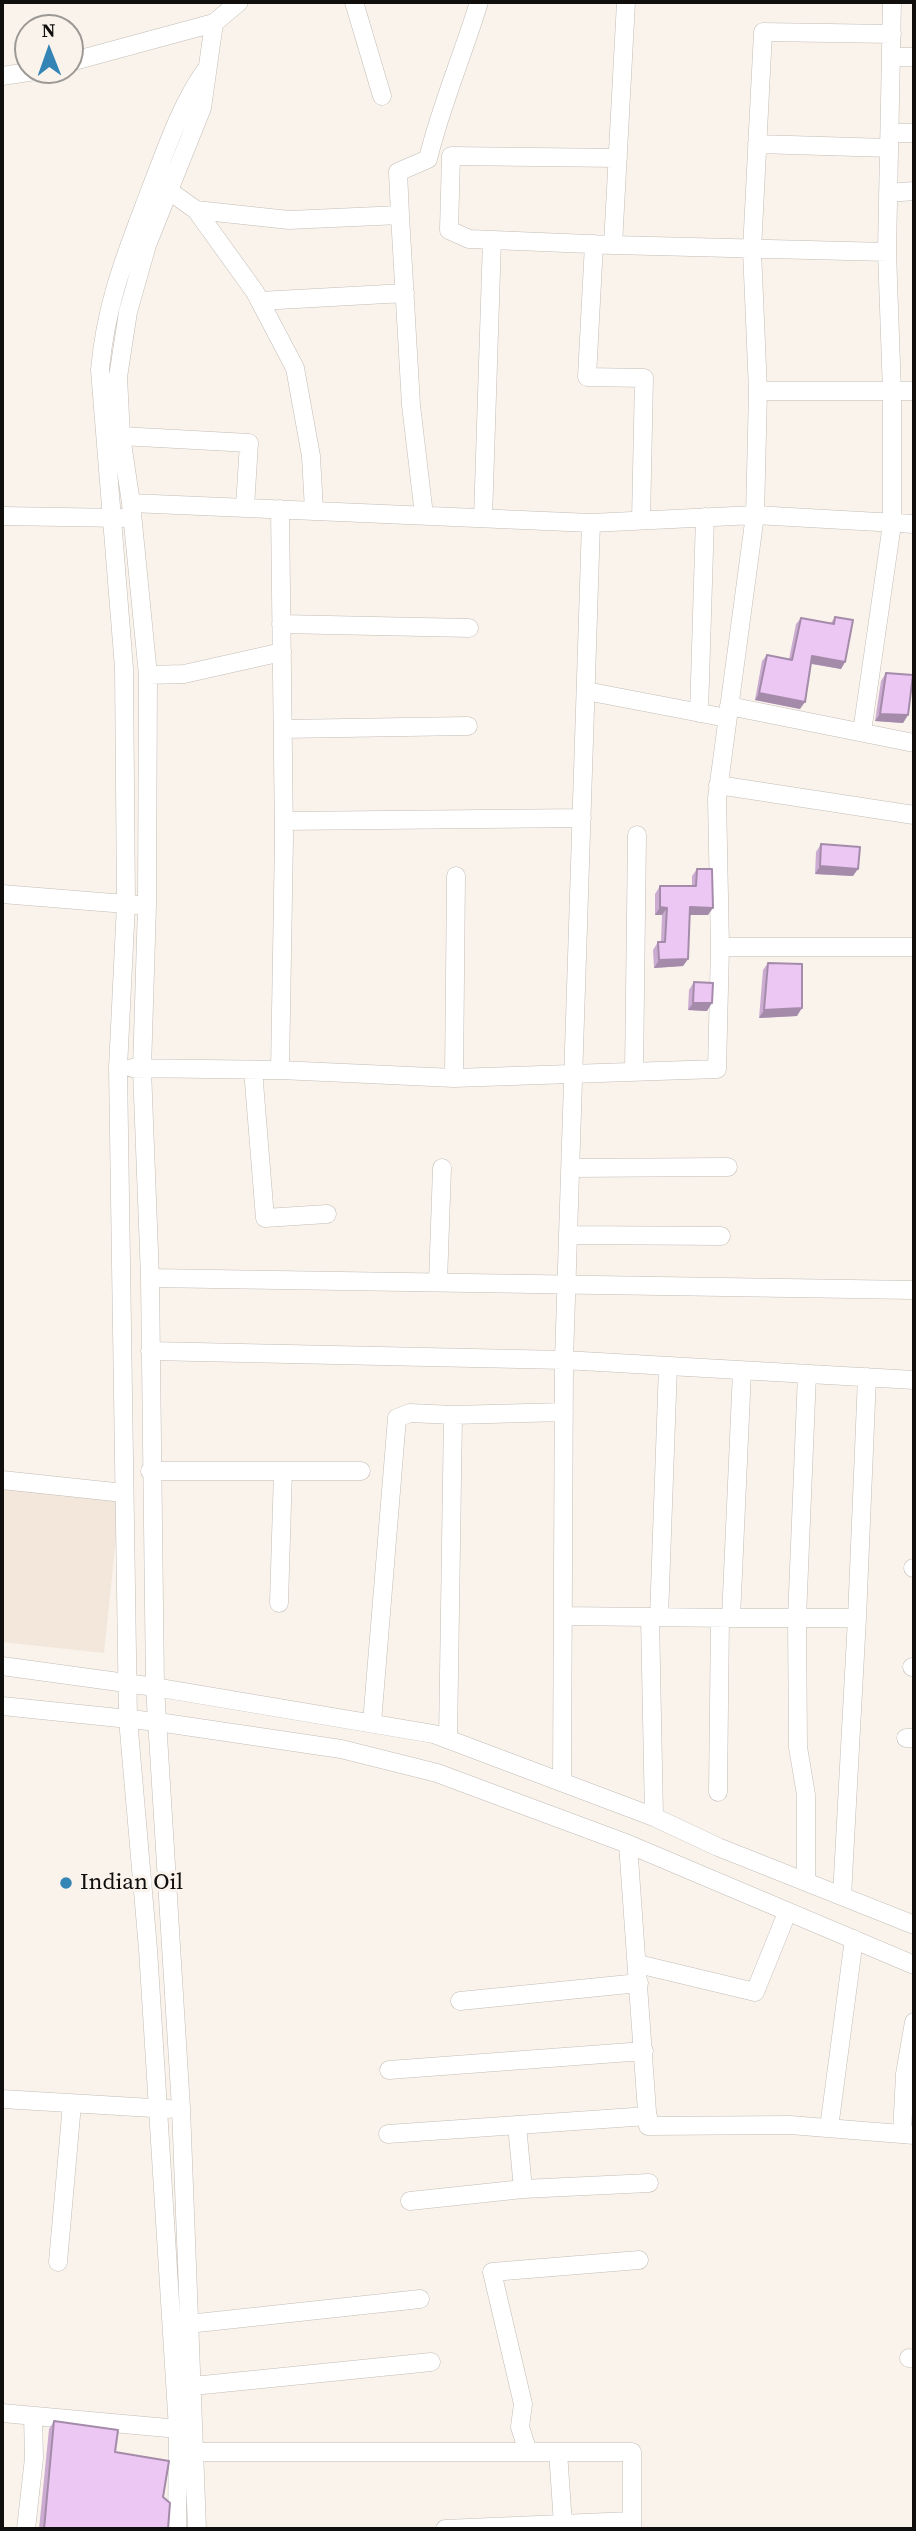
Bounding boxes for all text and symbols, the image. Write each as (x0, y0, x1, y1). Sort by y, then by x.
north arrow (14, 14, 84, 84)
text: N (42, 17, 56, 43)
place label: Indian Oil (80, 1869, 183, 1897)
marker: Indian Oil (58, 1875, 74, 1891)

